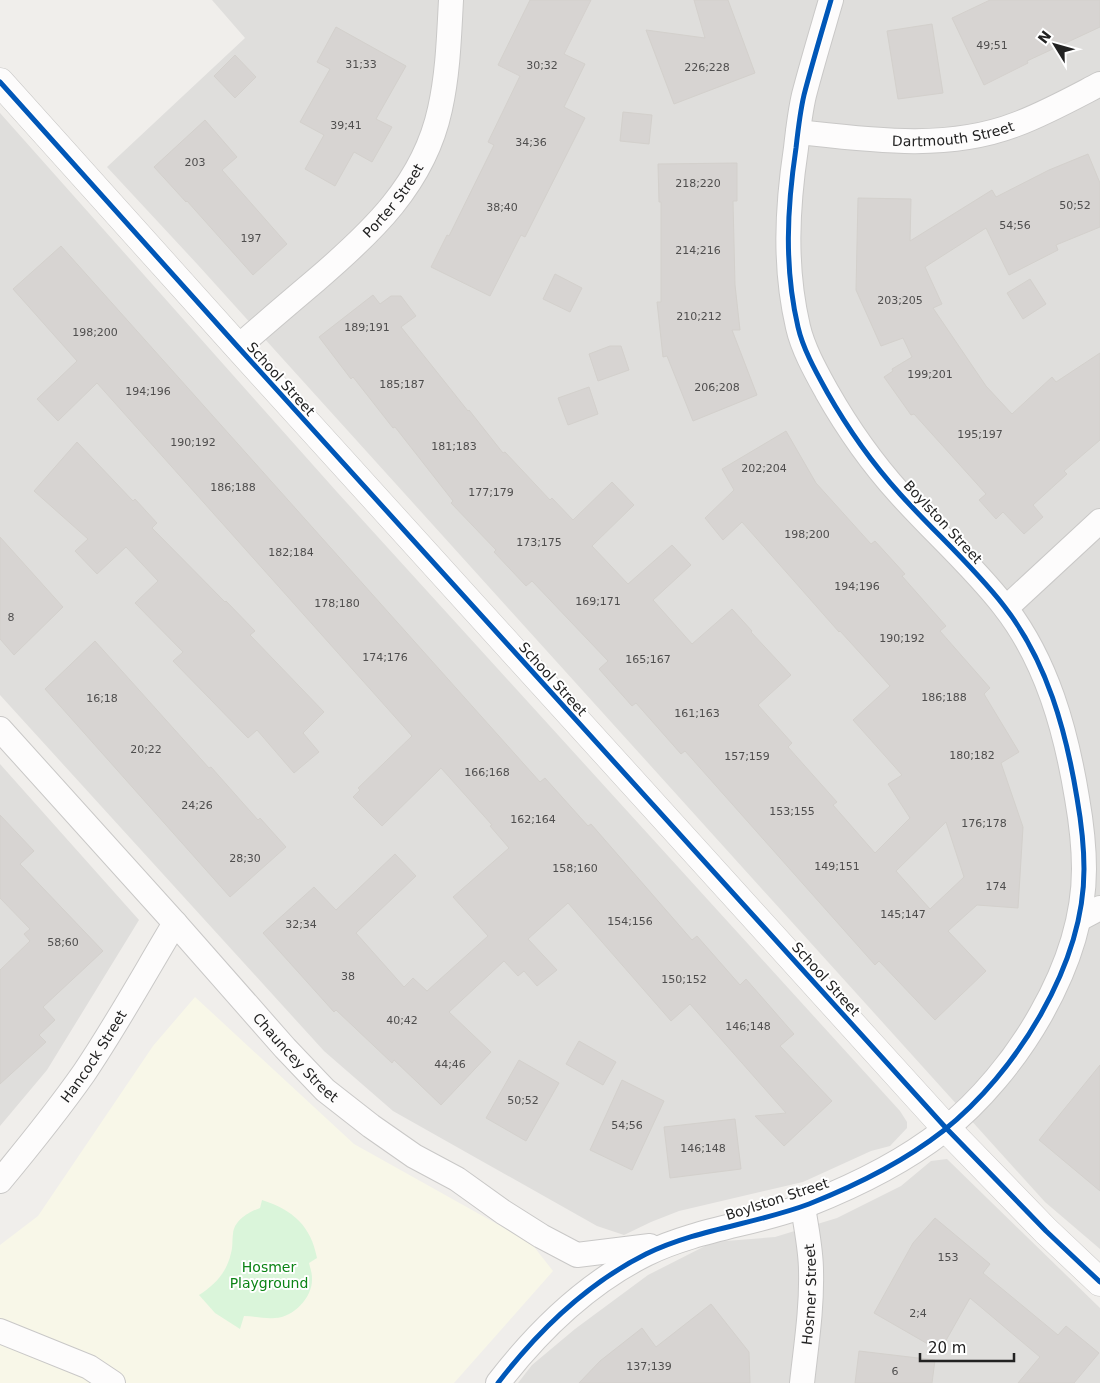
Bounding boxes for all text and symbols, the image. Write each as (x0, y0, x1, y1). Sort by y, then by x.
north arrow (1030, 20, 1080, 70)
text: N (1035, 28, 1055, 47)
house number: 49;51 (976, 39, 1008, 52)
house number: 31;33 (345, 58, 377, 71)
house number: 30;32 (526, 59, 558, 72)
house number: 226;228 (684, 61, 730, 74)
street label: Dartmouth Street (892, 118, 1017, 149)
house number: 39;41 (330, 119, 362, 132)
house number: 34;36 (515, 136, 547, 149)
house number: 203 (185, 156, 206, 169)
street label: Porter Street (360, 161, 427, 241)
house number: 218;220 (675, 177, 721, 190)
house number: 50;52 (1059, 199, 1091, 212)
house number: 38;40 (486, 201, 518, 214)
house number: 54;56 (999, 219, 1031, 232)
house number: 197 (241, 232, 262, 245)
house number: 214;216 (675, 244, 721, 257)
house number: 203;205 (877, 294, 923, 307)
house number: 210;212 (676, 310, 722, 323)
house number: 189;191 (344, 321, 390, 334)
house number: 198;200 (72, 326, 118, 339)
street label: School Street (244, 339, 319, 419)
house number: 199;201 (907, 368, 953, 381)
house number: 185;187 (379, 378, 425, 391)
house number: 206;208 (694, 381, 740, 394)
house number: 194;196 (125, 385, 171, 398)
house number: 195;197 (957, 428, 1003, 441)
house number: 190;192 (170, 436, 216, 449)
house number: 181;183 (431, 440, 477, 453)
house number: 202;204 (741, 462, 787, 475)
street label: Boylston Street (900, 477, 986, 567)
house number: 186;188 (210, 481, 256, 494)
house number: 177;179 (468, 486, 514, 499)
house number: 198;200 (784, 528, 830, 541)
house number: 173;175 (516, 536, 562, 549)
house number: 182;184 (268, 546, 314, 559)
house number: 194;196 (834, 580, 880, 593)
house number: 169;171 (575, 595, 621, 608)
house number: 178;180 (314, 597, 360, 610)
house number: 8 (8, 611, 15, 624)
house number: 190;192 (879, 632, 925, 645)
street label: School Street (516, 639, 591, 719)
house number: 174;176 (362, 651, 408, 664)
house number: 165;167 (625, 653, 671, 666)
house number: 186;188 (921, 691, 967, 704)
house number: 16;18 (86, 692, 118, 705)
house number: 161;163 (674, 707, 720, 720)
house number: 20;22 (130, 743, 162, 756)
house number: 180;182 (949, 749, 995, 762)
house number: 157;159 (724, 750, 770, 763)
house number: 166;168 (464, 766, 510, 779)
house number: 24;26 (181, 799, 213, 812)
house number: 153;155 (769, 805, 815, 818)
house number: 162;164 (510, 813, 556, 826)
house number: 176;178 (961, 817, 1007, 830)
house number: 28;30 (229, 852, 261, 865)
house number: 149;151 (814, 860, 860, 873)
house number: 158;160 (552, 862, 598, 875)
house number: 174 (986, 880, 1007, 893)
house number: 145;147 (880, 908, 926, 921)
house number: 154;156 (607, 915, 653, 928)
house number: 32;34 (285, 918, 317, 931)
house number: 58;60 (47, 936, 79, 949)
street label: School Street (789, 939, 864, 1019)
house number: 38 (341, 970, 355, 983)
house number: 150;152 (661, 973, 707, 986)
street label: Hancock Street (57, 1007, 130, 1106)
street label: Chauncey Street (250, 1010, 342, 1106)
house number: 40;42 (386, 1014, 418, 1027)
house number: 146;148 (725, 1020, 771, 1033)
house number: 44;46 (434, 1058, 466, 1071)
house number: 50;52 (507, 1094, 539, 1107)
house number: 54;56 (611, 1119, 643, 1132)
house number: 146;148 (680, 1142, 726, 1155)
street label: Boylston Street (723, 1175, 831, 1223)
street label: Hosmer Street (799, 1242, 819, 1346)
house number: 153 (938, 1251, 959, 1264)
park label: Hosmer Playground (230, 1259, 308, 1291)
house number: 2;4 (909, 1307, 927, 1320)
scale bar (920, 1330, 1014, 1362)
text: 20 m (928, 1339, 966, 1357)
house number: 137;139 (626, 1360, 672, 1373)
house number: 6 (892, 1365, 899, 1378)

